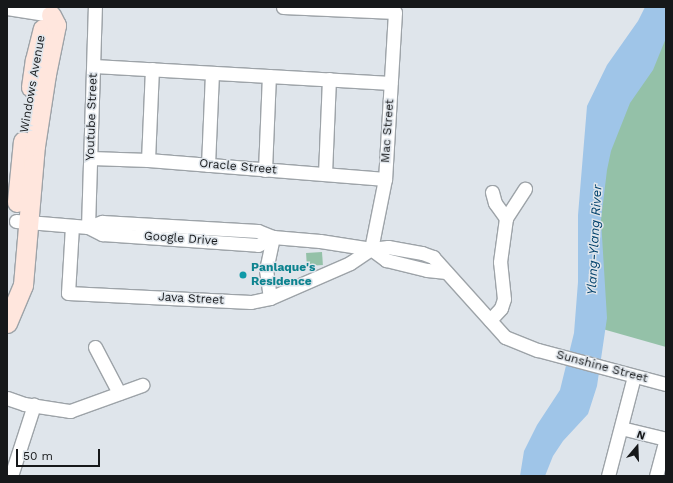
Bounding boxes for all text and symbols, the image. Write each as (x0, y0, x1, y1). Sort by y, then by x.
street label: Windows Avenue (17, 34, 49, 134)
street label: Youtube Street (83, 73, 101, 161)
street label: Mac Street (379, 99, 397, 163)
street label: Oracle Street (199, 156, 277, 178)
water label: Ylang-Ylang River (584, 184, 606, 296)
street label: Google Drive (144, 229, 218, 249)
place label: Panlaque's Residence (251, 261, 315, 289)
marker: Panlaque's Residence (238, 270, 248, 280)
street label: Java Street (158, 290, 224, 308)
street label: Sunshine Street (555, 348, 649, 386)
north arrow (617, 427, 657, 467)
text: N (635, 428, 647, 443)
scale bar (18, 441, 102, 467)
text: 50 m (23, 449, 53, 463)

